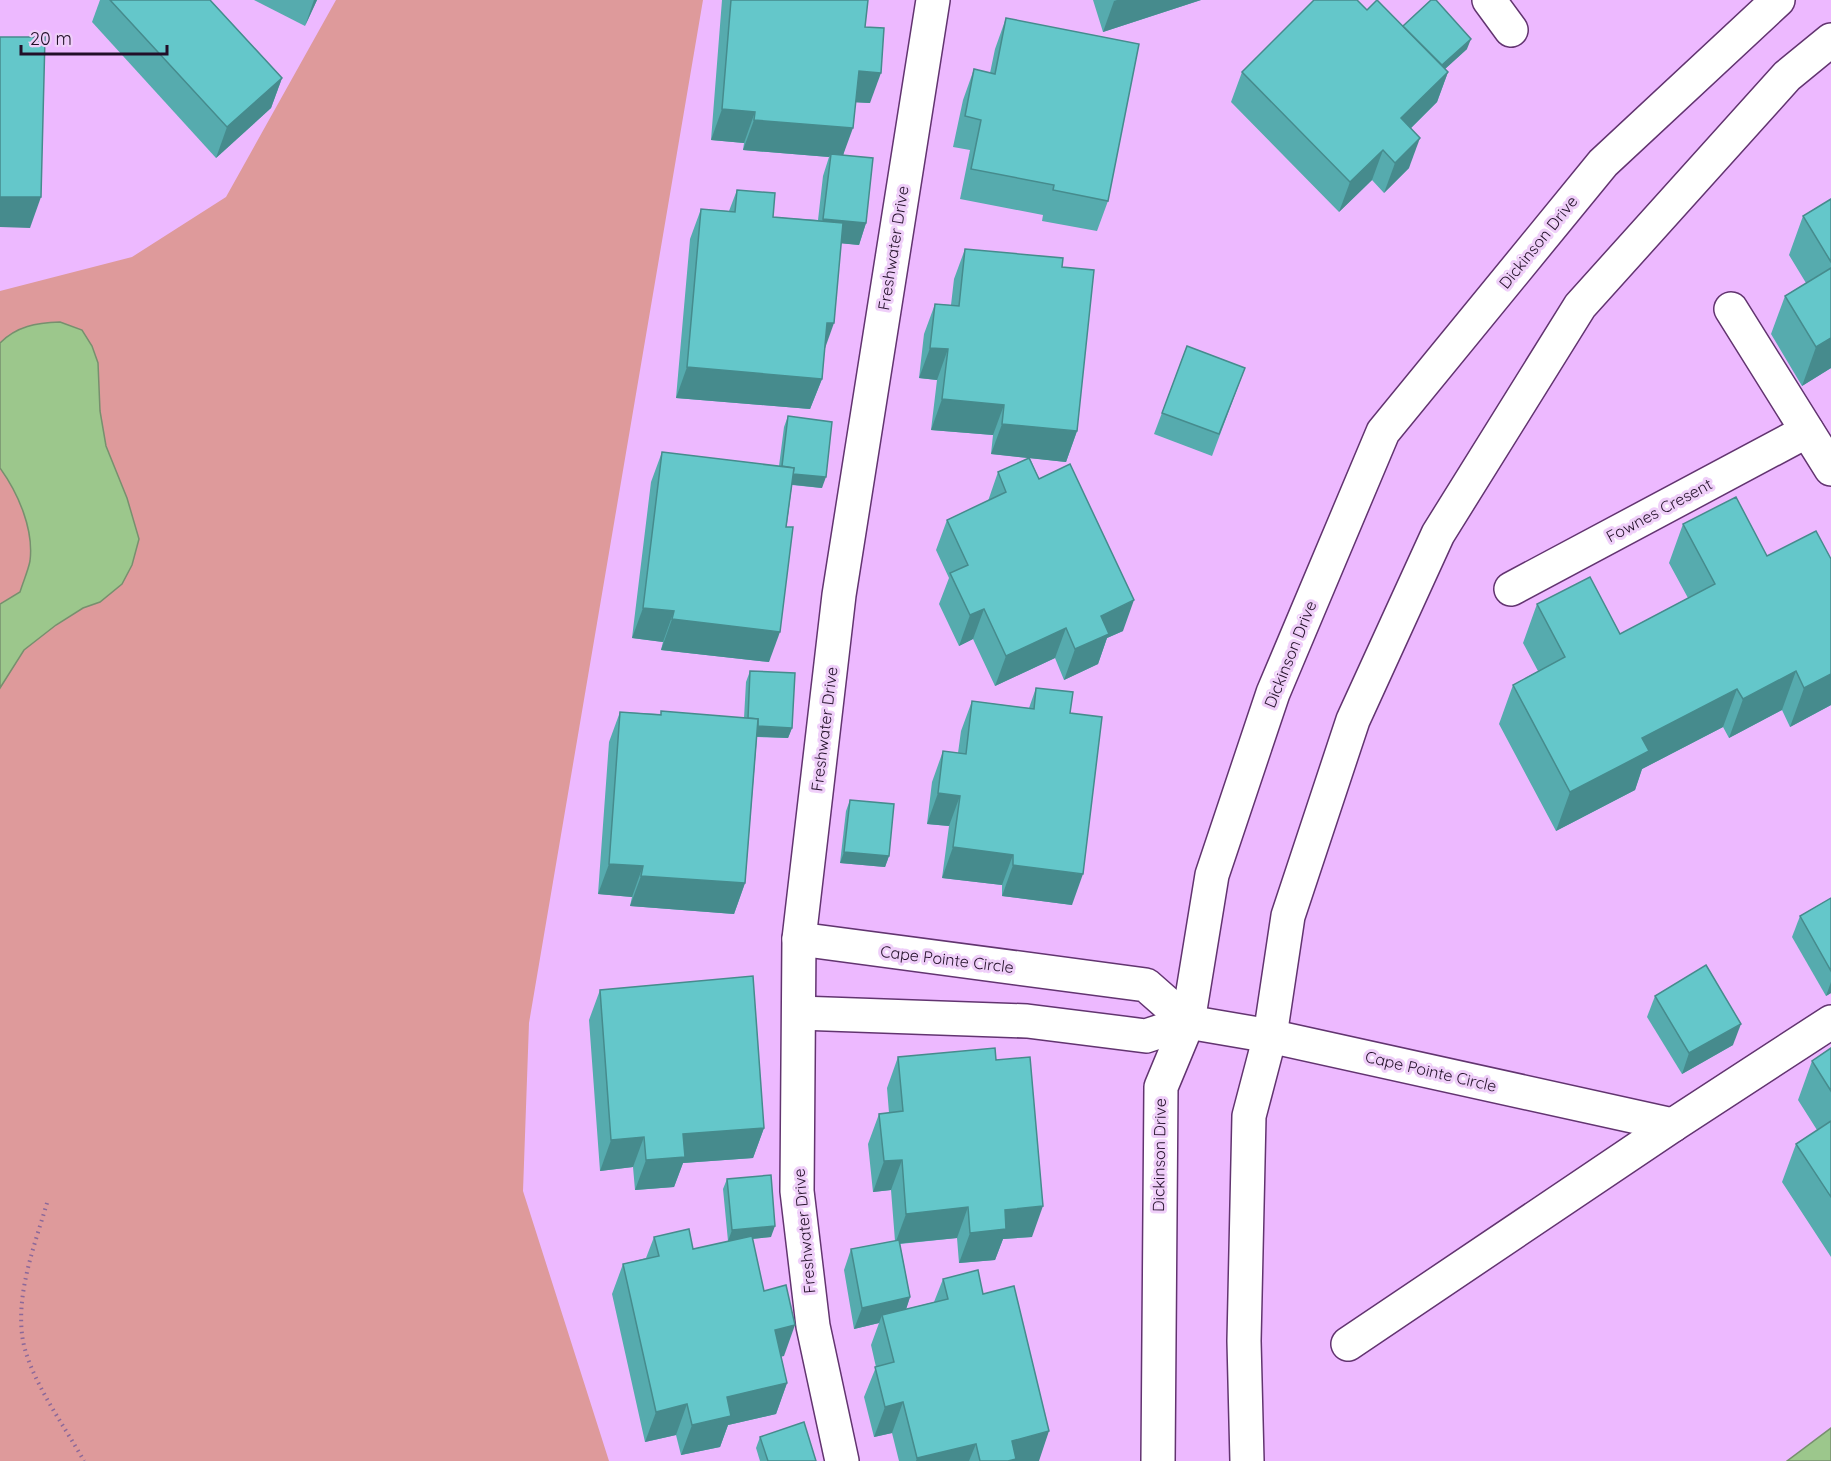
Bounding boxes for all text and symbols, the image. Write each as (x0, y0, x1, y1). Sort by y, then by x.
scale bar (21, 18, 166, 56)
text: 20 m (30, 27, 72, 50)
street label: Freshwater Drive (873, 184, 913, 312)
street label: Dickinson Drive (1494, 192, 1582, 292)
street label: Fownes Cresent (1603, 474, 1715, 546)
street label: Dickinson Drive (1259, 598, 1321, 710)
street label: Freshwater Drive (806, 665, 842, 793)
street label: Cape Pointe Circle (879, 941, 1015, 977)
street label: Cape Pointe Circle (1363, 1046, 1499, 1096)
street label: Dickinson Drive (1148, 1098, 1170, 1212)
street label: Freshwater Drive (789, 1168, 819, 1294)

